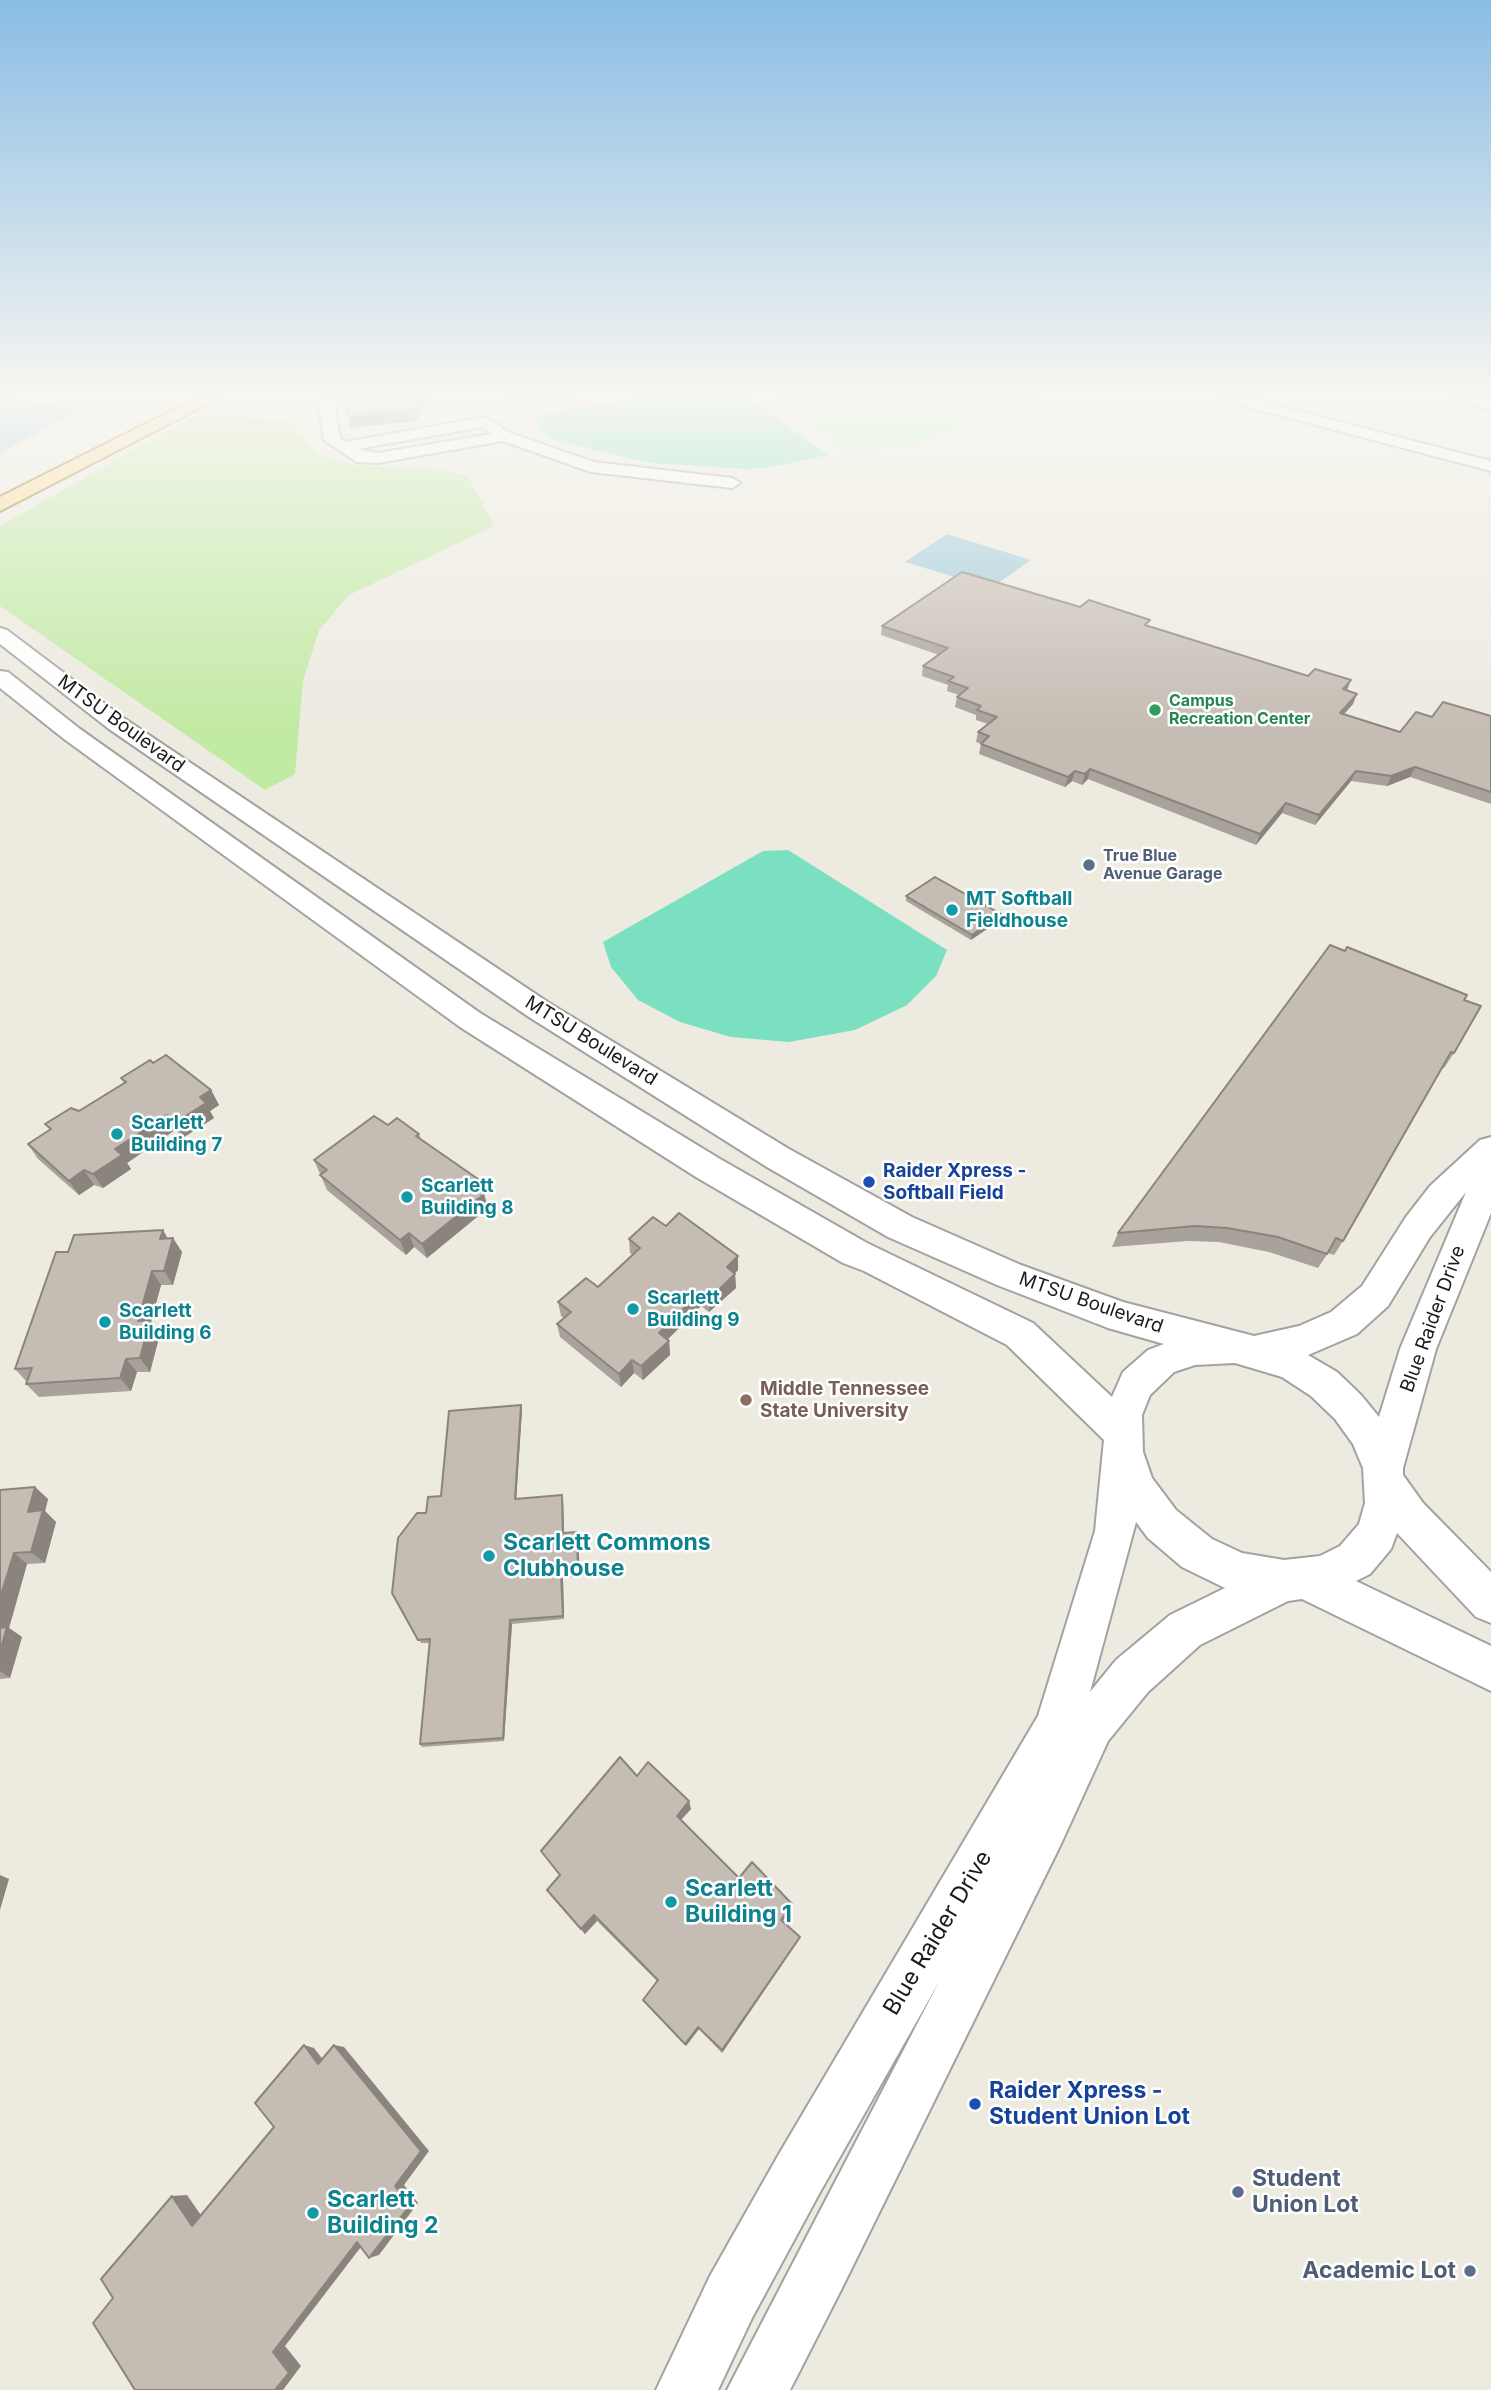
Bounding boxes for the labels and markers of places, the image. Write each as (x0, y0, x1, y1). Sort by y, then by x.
place label: Campus Recreation Center (1169, 691, 1310, 729)
marker: Campus Recreation Center (1147, 702, 1163, 718)
place label: True Blue Avenue Garage (1103, 846, 1222, 884)
marker: True Blue Avenue Garage (1081, 857, 1097, 873)
place label: MT Softball Fieldhouse (966, 888, 1072, 932)
marker: MT Softball Fieldhouse (944, 902, 960, 918)
place label: Scarlett Building 7 (131, 1112, 222, 1156)
marker: Scarlett Building 7 (109, 1126, 125, 1142)
place label: Raider Xpress - Softball Field (883, 1160, 1026, 1204)
marker: Raider Xpress - Softball Field (861, 1174, 877, 1190)
place label: Scarlett Building 8 (421, 1175, 514, 1219)
marker: Scarlett Building 8 (399, 1189, 415, 1205)
place label: Scarlett Building 9 (647, 1287, 739, 1331)
place label: Scarlett Building 6 (119, 1300, 211, 1344)
marker: Scarlett Building 9 (625, 1301, 641, 1317)
marker: Scarlett Building 6 (97, 1314, 113, 1330)
place label: Middle Tennessee State University (760, 1378, 929, 1422)
marker: Middle Tennessee State University (738, 1392, 754, 1408)
place label: Scarlett Commons Clubhouse (503, 1529, 711, 1583)
marker: Scarlett Commons Clubhouse (481, 1548, 497, 1564)
place label: Scarlett Building 1 (685, 1875, 792, 1929)
marker: Scarlett Building 1 (663, 1894, 679, 1910)
place label: Raider Xpress - Student Union Lot (989, 2077, 1190, 2131)
marker: Raider Xpress - Student Union Lot (967, 2096, 983, 2112)
place label: Student Union Lot (1252, 2165, 1359, 2219)
marker: Student Union Lot (1230, 2184, 1246, 2200)
place label: Scarlett Building 2 (327, 2186, 439, 2240)
marker: Scarlett Building 2 (305, 2205, 321, 2221)
place label: Academic Lot (1302, 2257, 1456, 2285)
marker: Academic Lot (1462, 2263, 1478, 2279)

